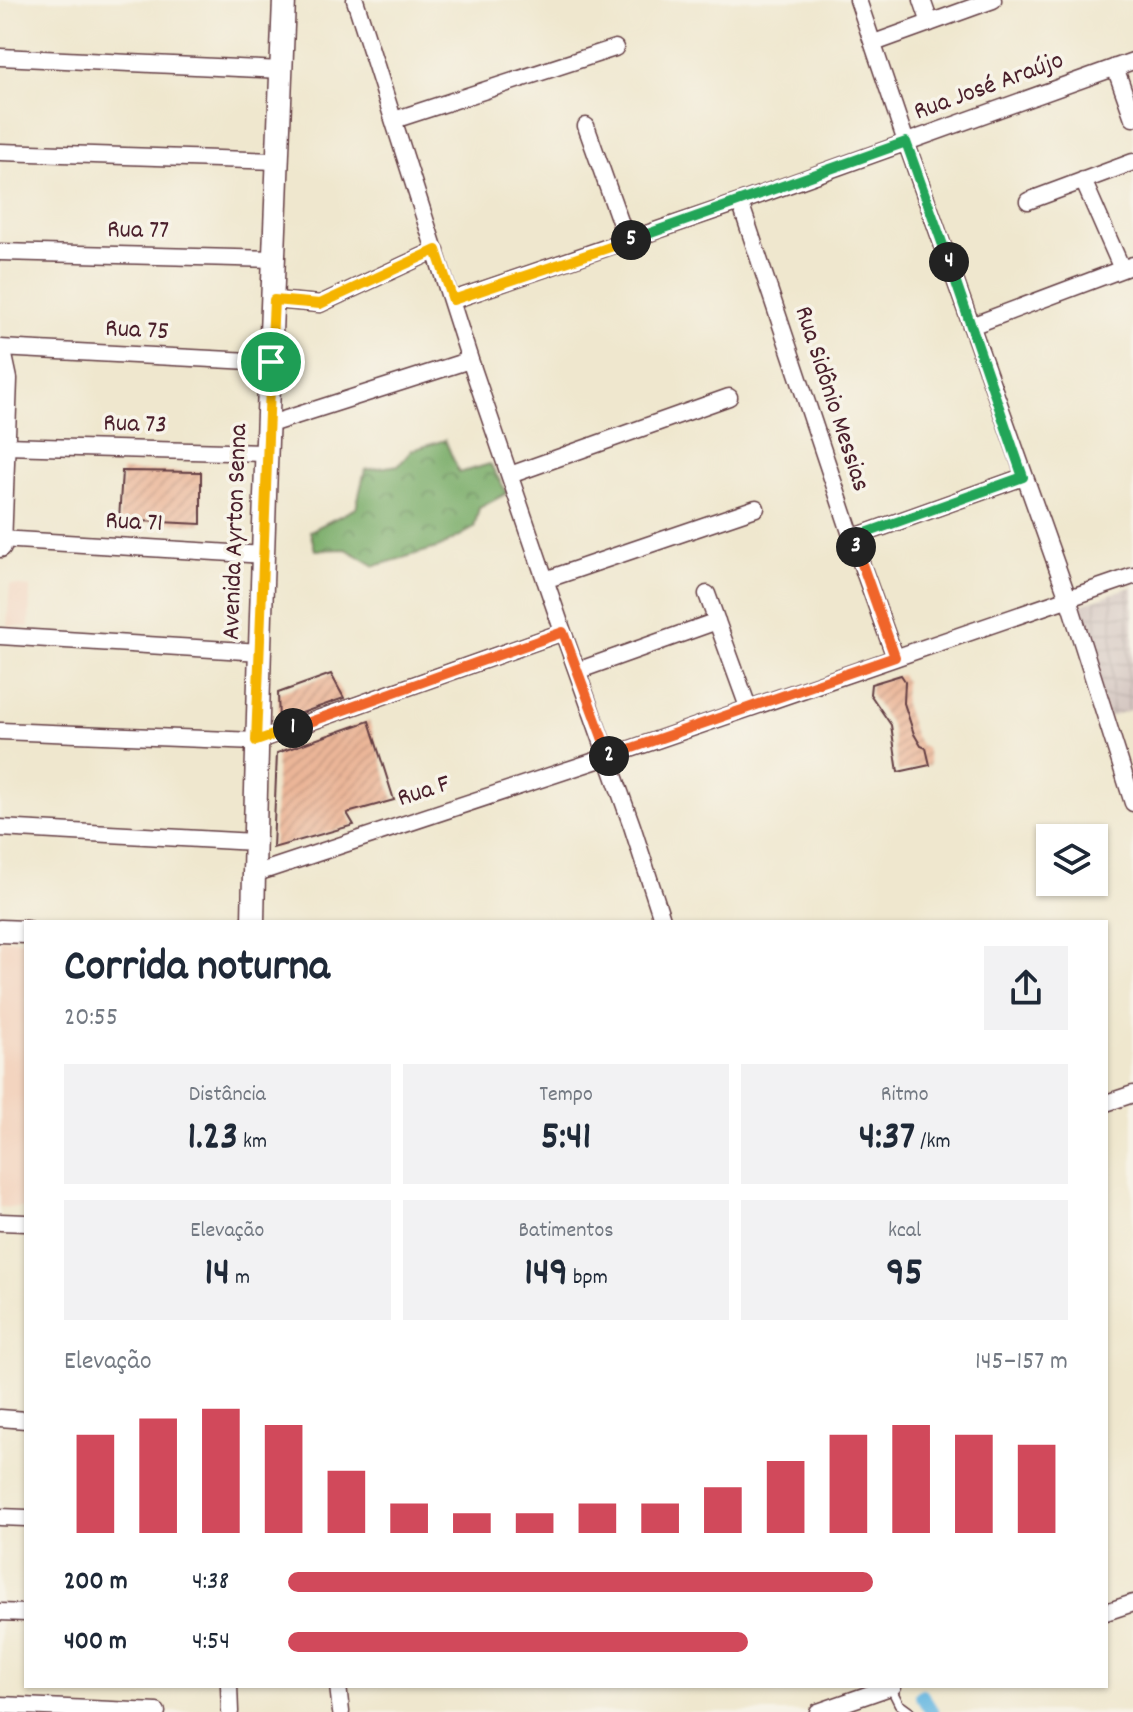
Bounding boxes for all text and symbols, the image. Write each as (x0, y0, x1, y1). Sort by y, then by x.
street label: Rua José Araújo (909, 43, 1069, 131)
street label: Rua 77 (107, 212, 169, 250)
pin: 5 (611, 220, 651, 260)
text: 5 (626, 224, 636, 255)
pin: 4 (929, 242, 969, 282)
text: 4 (944, 246, 954, 277)
street label: Rua Sidônio Messias (784, 302, 878, 496)
street label: Rua 75 (104, 311, 170, 351)
pin (237, 328, 305, 396)
icon: arrive (249, 340, 293, 384)
street label: Rua 73 (103, 405, 167, 445)
street label: Avenida Ayrton Senna (214, 423, 258, 641)
street label: Rua 71 (104, 503, 164, 543)
pin: 3 (836, 527, 876, 567)
text: 3 (851, 531, 861, 562)
pin: 1 (273, 708, 313, 748)
text: 1 (291, 712, 295, 743)
pin: 2 (589, 736, 629, 776)
text: 2 (604, 740, 614, 771)
street label: Rua F (393, 766, 456, 818)
map controls (1036, 824, 1108, 896)
button: layers (1036, 824, 1108, 896)
text: Corrida noturna (64, 938, 330, 1001)
button: share (984, 946, 1068, 1030)
text: 20:55 (64, 1000, 118, 1037)
text: Distância (189, 1080, 266, 1111)
text: Tempo (539, 1080, 593, 1111)
text: Ritmo (881, 1080, 929, 1111)
text: 1.23 (187, 1111, 238, 1168)
text: 5:41 (541, 1111, 591, 1168)
text: 4:37 (859, 1111, 915, 1168)
text: km (238, 1127, 267, 1158)
text: /km (915, 1127, 951, 1158)
text: Elevação (190, 1216, 264, 1247)
text: Batimentos (518, 1216, 614, 1247)
text: kcal (888, 1216, 921, 1247)
text: 14 (205, 1247, 230, 1304)
text: 149 (524, 1247, 568, 1304)
text: 95 (886, 1247, 923, 1304)
text: m (230, 1263, 250, 1294)
text: bpm (568, 1263, 608, 1294)
text: Elevação (64, 1344, 151, 1381)
text: 145–157 m (975, 1344, 1068, 1381)
text: 200 m (64, 1564, 128, 1601)
text: 4:38 (192, 1564, 229, 1601)
text: 400 m (64, 1624, 127, 1661)
text: 4:54 (192, 1624, 230, 1661)

